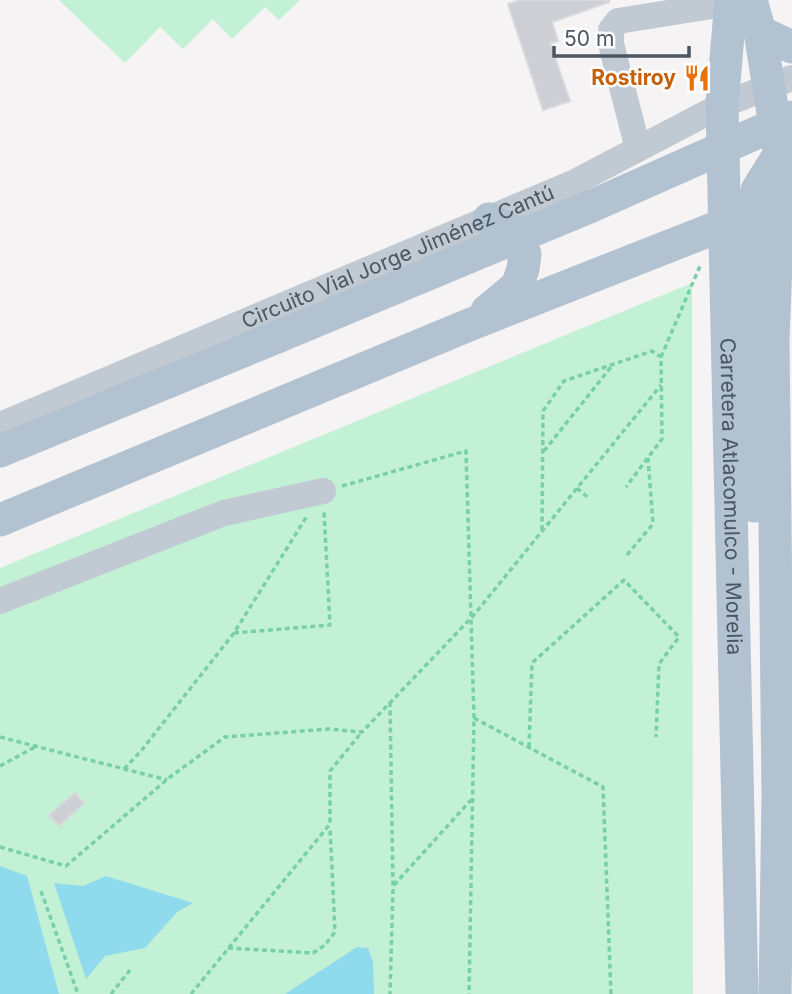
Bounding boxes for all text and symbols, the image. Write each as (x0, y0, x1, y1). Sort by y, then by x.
scale bar (554, 14, 689, 58)
text: 50 m (564, 26, 614, 51)
restaurant icon: Rostiroy (682, 63, 712, 93)
place label: Rostiroy (591, 65, 676, 90)
street label: Circuito Vial Jorge Jiménez Cantú (238, 179, 558, 333)
street label: Carretera Atlacomulco - Morelia (715, 337, 747, 656)

